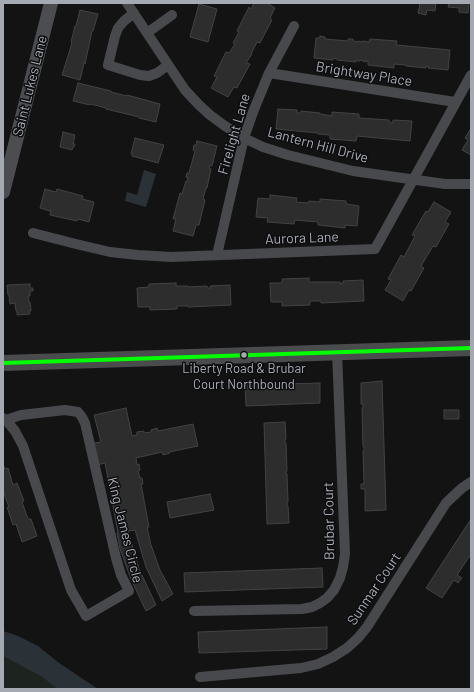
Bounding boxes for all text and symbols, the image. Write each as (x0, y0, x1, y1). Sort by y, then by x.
street label: Saint Lukes Lane (9, 34, 51, 138)
street label: Brightway Place (315, 58, 413, 90)
street label: Firelight Lane (214, 91, 254, 177)
street label: Lantern Hill Drive (266, 123, 370, 167)
street label: Aurora Lane (265, 228, 339, 248)
marker: Liberty Road & Brubar Court Northbound (239, 350, 249, 360)
place label: Liberty Road & Brubar Court Northbound (182, 361, 306, 392)
street label: King James Circle (104, 475, 146, 585)
street label: Brubar Court (320, 482, 338, 560)
street label: Sunmar Court (344, 550, 404, 628)

